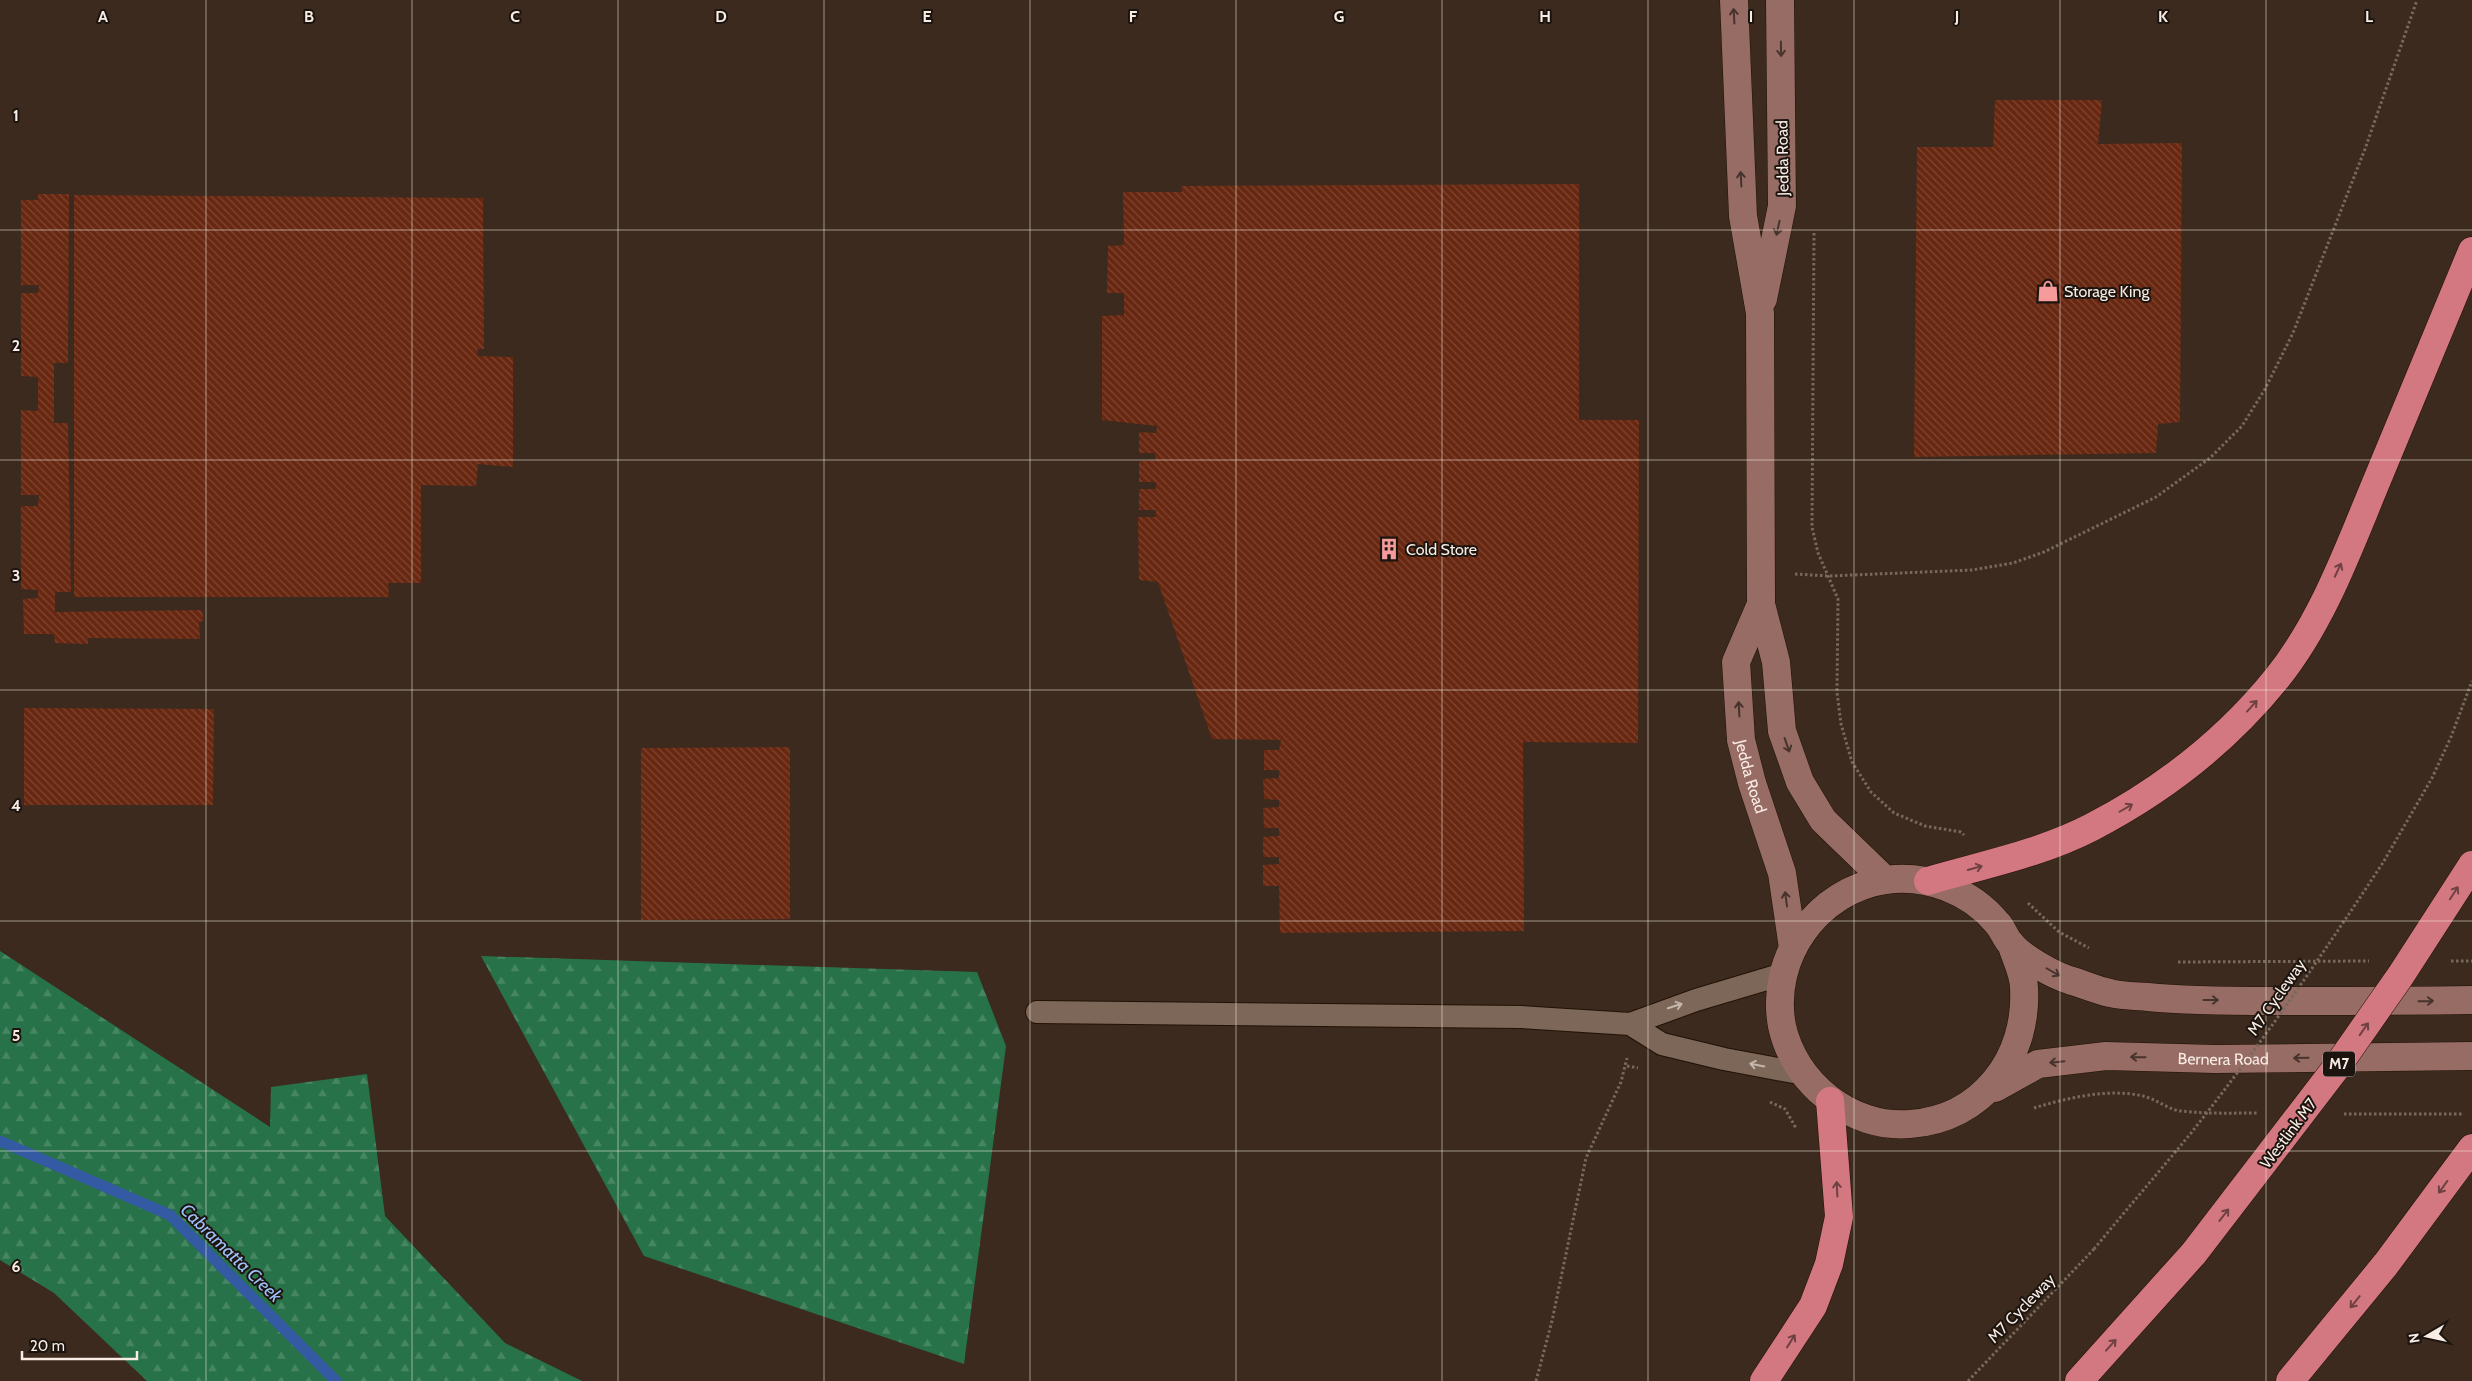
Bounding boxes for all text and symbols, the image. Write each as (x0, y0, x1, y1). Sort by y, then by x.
text: A (98, 7, 108, 26)
text: B (304, 7, 314, 26)
text: C (510, 7, 520, 26)
text: D (715, 7, 727, 26)
text: E (922, 7, 932, 26)
text: F (1129, 7, 1138, 26)
text: G (1334, 7, 1344, 26)
text: H (1539, 7, 1551, 26)
text: I (1749, 7, 1753, 26)
text: J (1954, 7, 1959, 26)
text: K (2158, 7, 2168, 26)
text: L (2365, 7, 2373, 26)
one-way arrow (1729, 9, 1738, 25)
one-way arrow (1776, 40, 1786, 56)
text: 1 (13, 106, 19, 125)
street label: Jedda Road (1772, 120, 1793, 197)
one-way arrow (1737, 171, 1746, 187)
one-way arrow (1773, 220, 1782, 236)
shop icon: Storage King (2035, 278, 2061, 304)
place label: Storage King (2064, 282, 2150, 301)
text: 2 (12, 336, 20, 355)
building icon: Cold Store (1376, 536, 1402, 562)
place label: Cold Store (1406, 540, 1477, 559)
one-way arrow (2334, 563, 2343, 578)
text: 3 (12, 566, 20, 585)
one-way arrow (2246, 700, 2257, 713)
one-way arrow (1735, 701, 1744, 717)
street label: Jedda Road (1731, 737, 1770, 816)
one-way arrow (1783, 737, 1792, 752)
text: 4 (11, 796, 21, 815)
one-way arrow (2118, 803, 2133, 813)
one-way arrow (1967, 862, 1983, 872)
one-way arrow (2449, 887, 2459, 901)
one-way arrow (1781, 892, 1791, 908)
street label: M7 Cycleway (2243, 956, 2310, 1039)
one-way arrow (2045, 968, 2059, 978)
one-way arrow (2202, 995, 2219, 1005)
one-way arrow (2418, 996, 2434, 1006)
one-way arrow (1667, 1001, 1683, 1011)
one-way arrow (2359, 1022, 2369, 1036)
text: 5 (12, 1026, 20, 1045)
street label: Bernera Road (2177, 1049, 2269, 1069)
one-way arrow (2131, 1052, 2147, 1062)
road number: M7 (2323, 1052, 2355, 1076)
one-way arrow (2293, 1053, 2310, 1063)
one-way arrow (2050, 1057, 2066, 1067)
one-way arrow (1749, 1060, 1765, 1070)
street label: Westlink M7 (2256, 1095, 2321, 1172)
one-way arrow (2438, 1180, 2448, 1194)
one-way arrow (1833, 1181, 1842, 1197)
water label: Cabramatta Creek (176, 1199, 287, 1308)
one-way arrow (2219, 1209, 2230, 1222)
text: 6 (12, 1257, 21, 1276)
street label: M7 Cycleway (1984, 1270, 2059, 1347)
one-way arrow (2350, 1295, 2361, 1308)
north arrow (2402, 1311, 2452, 1361)
scale bar (22, 1328, 138, 1360)
text: N (2404, 1332, 2424, 1344)
one-way arrow (1786, 1334, 1796, 1348)
text: 20 m (30, 1337, 65, 1355)
one-way arrow (2106, 1338, 2117, 1351)

